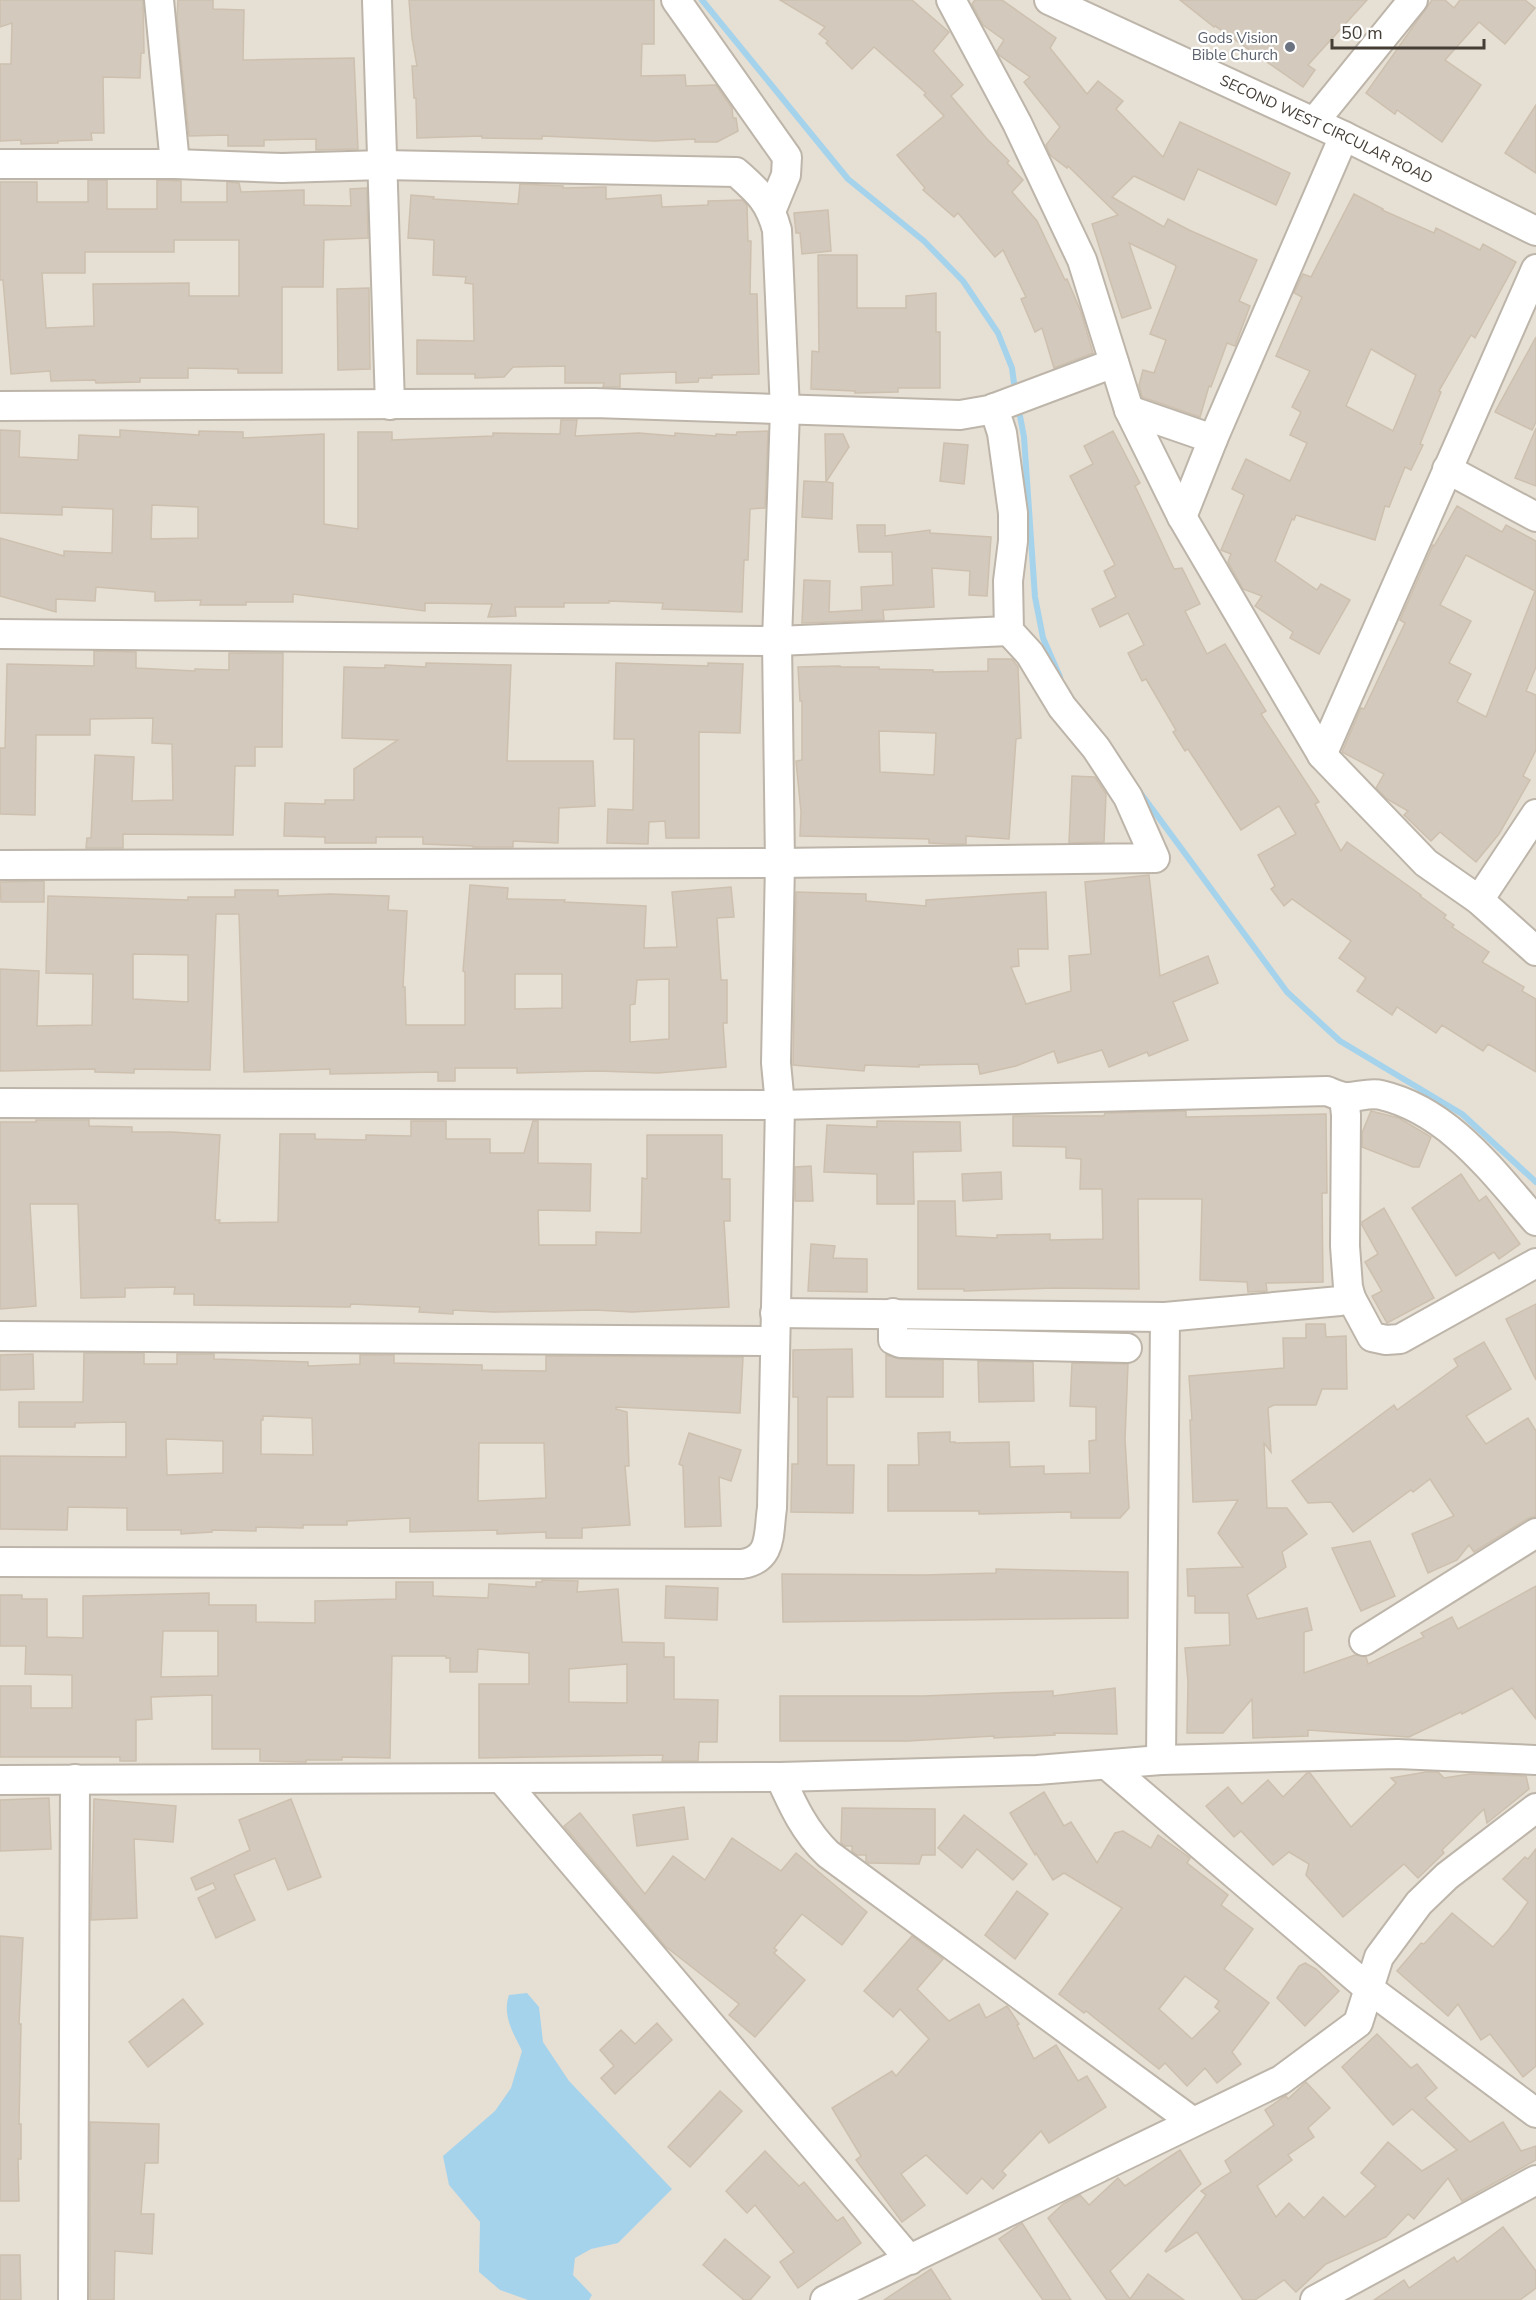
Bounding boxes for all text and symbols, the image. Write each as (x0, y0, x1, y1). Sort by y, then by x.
scale bar (1332, 12, 1484, 50)
text: 50 m (1341, 21, 1383, 45)
place label: Gods Vision Bible Church (1192, 28, 1278, 65)
marker: Gods Vision Bible Church (1283, 40, 1297, 54)
street label: SECOND WEST CIRCULAR ROAD (1217, 70, 1436, 188)

